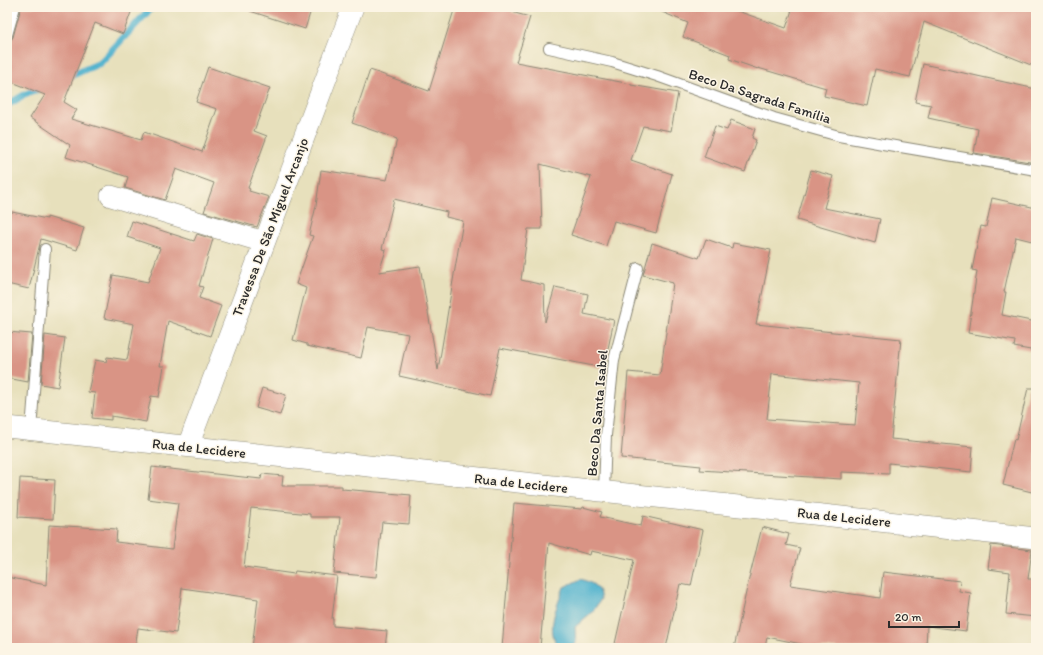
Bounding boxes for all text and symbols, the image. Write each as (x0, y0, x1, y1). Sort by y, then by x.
street label: Beco Da Sagrada Família (687, 65, 834, 128)
street label: Travessa De São Miguel Arcanjo (229, 135, 312, 319)
street label: Beco Da Santa Isabel (584, 349, 611, 477)
street label: Rua de Lecidere (151, 435, 247, 462)
street label: Rua de Lecidere (473, 470, 569, 497)
street label: Rua de Lecidere (796, 504, 892, 531)
scale bar (889, 603, 959, 629)
text: 20 m (895, 610, 922, 624)

